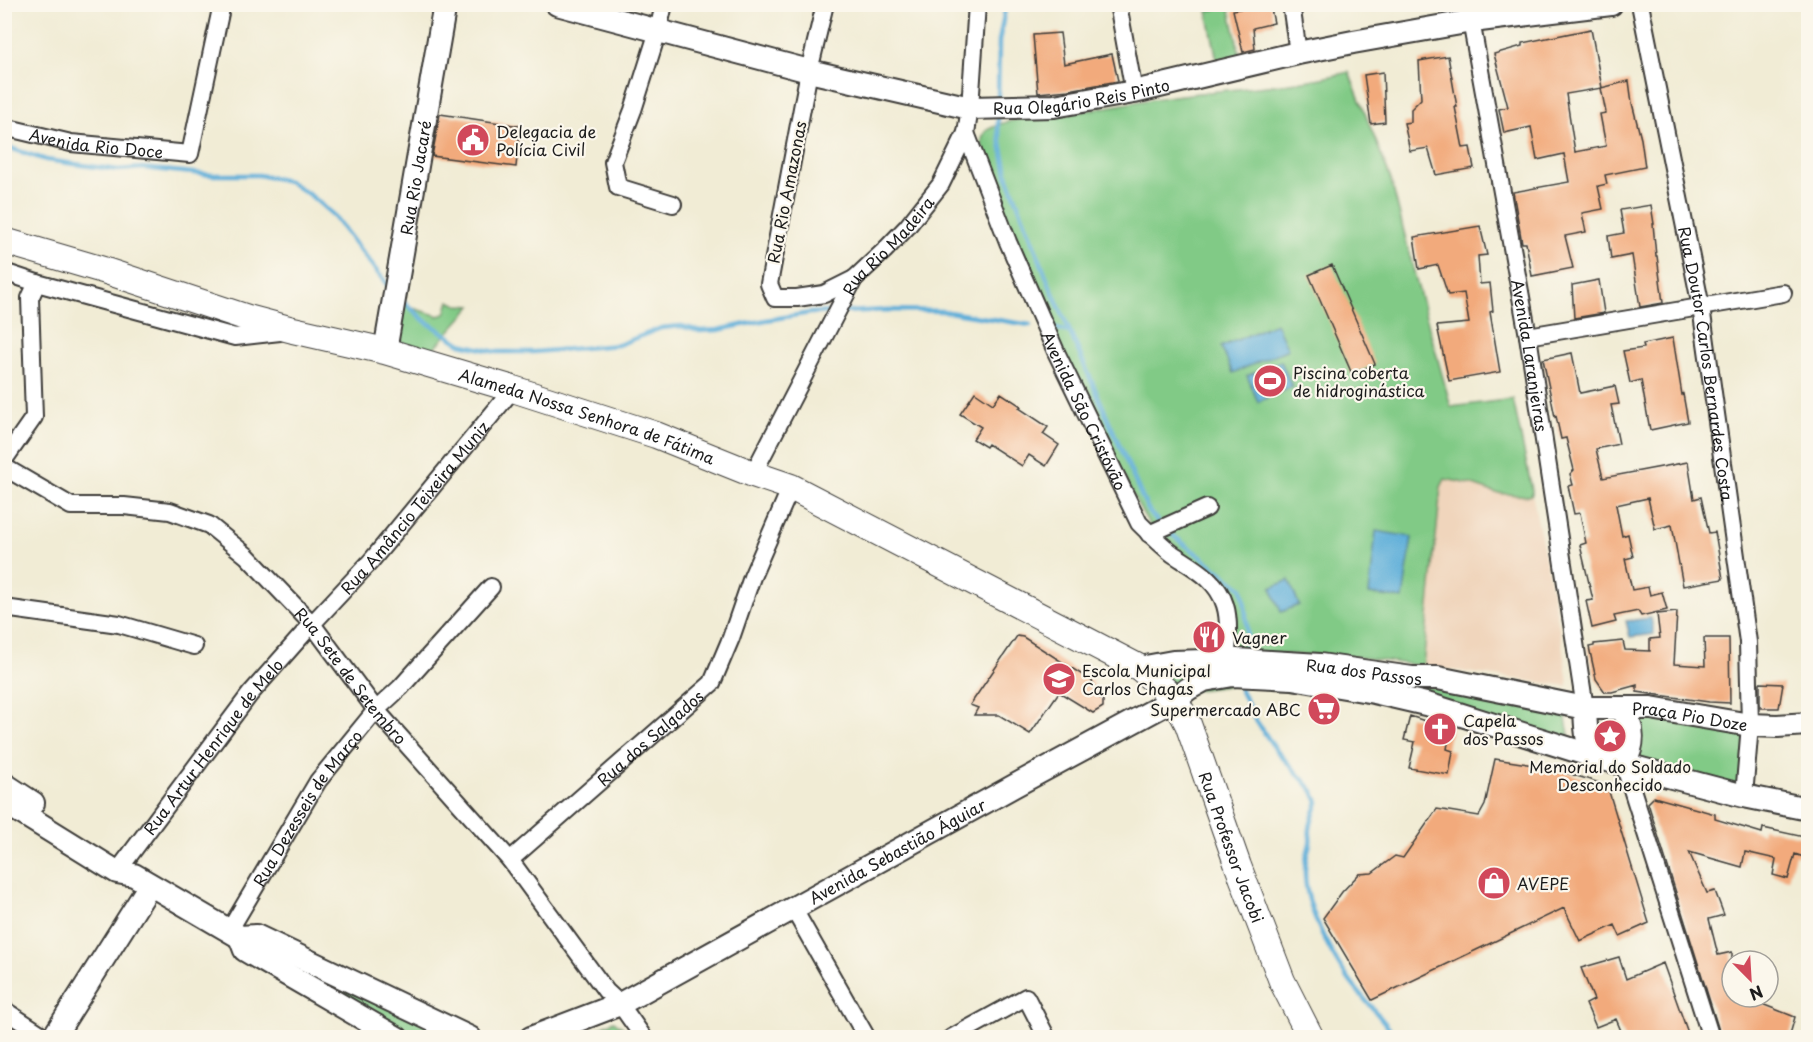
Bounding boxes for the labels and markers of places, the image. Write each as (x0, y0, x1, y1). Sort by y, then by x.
place label: Delegacia de Polícia Civil (496, 119, 596, 161)
public building icon: Delegacia de Polícia Civil (455, 122, 491, 158)
place label: Piscina coberta de hidroginástica (1293, 360, 1425, 402)
sports icon: Piscina coberta de hidroginástica (1252, 363, 1288, 399)
restaurant icon: Vagner (1191, 619, 1227, 655)
place label: Vagner (1232, 625, 1287, 649)
place label: Escola Municipal Carlos Chagas (1082, 658, 1211, 700)
school or university icon: Escola Municipal Carlos Chagas (1041, 661, 1077, 697)
supermarket icon: Supermercado ABC (1306, 691, 1342, 727)
place label: Supermercado ABC (1150, 697, 1301, 721)
place label: Capela dos Passos (1463, 708, 1543, 750)
church icon: Capela dos Passos (1422, 711, 1458, 747)
place icon: Memorial do Soldado Desconhecido (1592, 718, 1628, 754)
place label: Memorial do Soldado Desconhecido (1529, 754, 1691, 796)
shop icon: AVEPE (1476, 865, 1512, 901)
place label: AVEPE (1517, 871, 1569, 895)

